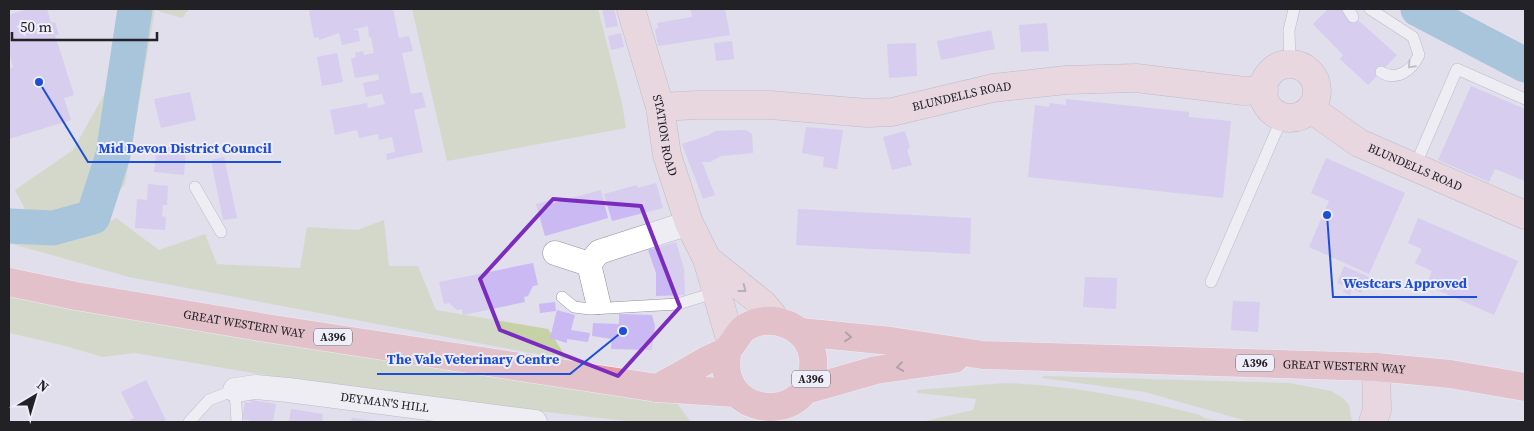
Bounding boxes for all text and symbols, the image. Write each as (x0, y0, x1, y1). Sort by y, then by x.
scale bar (12, 10, 158, 42)
text: 50 m (20, 16, 52, 37)
one-way arrow (1408, 59, 1417, 68)
street label: BLUNDELLS ROAD (910, 78, 1012, 115)
street label: STATION ROAD (649, 93, 681, 178)
callout: Mid Devon District Council (88, 133, 281, 162)
text: Mid Devon District Council (98, 138, 272, 158)
street label: BLUNDELLS ROAD (1365, 140, 1465, 195)
callout: Westcars Approved (1333, 268, 1477, 297)
text: Westcars Approved (1343, 273, 1468, 293)
one-way arrow (737, 283, 746, 291)
street label: GREAT WESTERN WAY (182, 306, 307, 342)
road number: A396 (314, 328, 352, 346)
one-way arrow (845, 331, 853, 342)
callout: The Vale Veterinary Centre (377, 345, 570, 374)
text: The Vale Veterinary Centre (387, 349, 559, 369)
road number: A396 (1236, 354, 1274, 372)
street label: GREAT WESTERN WAY (1283, 356, 1407, 378)
one-way arrow (896, 361, 905, 371)
road number: A396 (792, 370, 830, 388)
north arrow (10, 371, 60, 421)
text: N (33, 375, 53, 397)
street label: DEYMAN'S HILL (339, 389, 430, 416)

